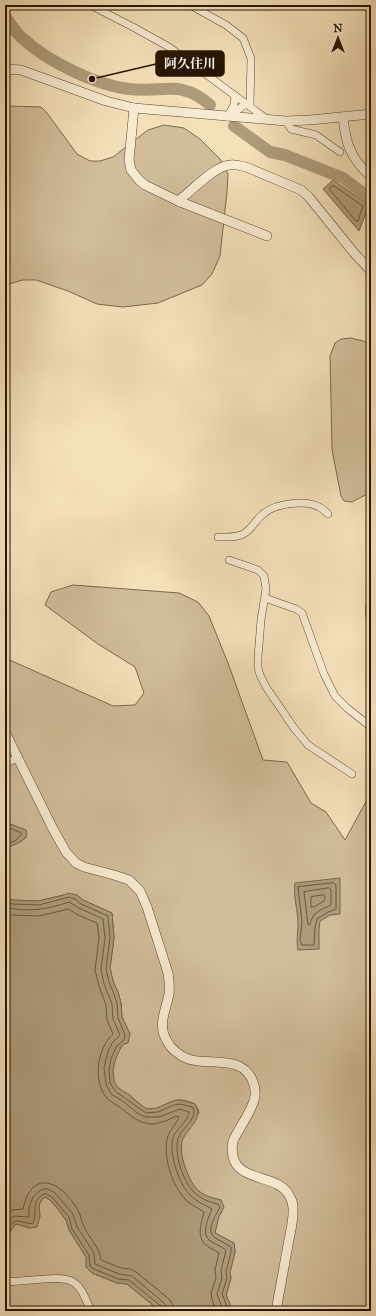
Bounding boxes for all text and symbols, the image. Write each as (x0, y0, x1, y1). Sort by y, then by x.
north arrow (318, 18, 358, 58)
text: N (333, 22, 343, 35)
callout: 阿久住川 (156, 51, 224, 76)
text: 阿久住川 (164, 56, 216, 72)

